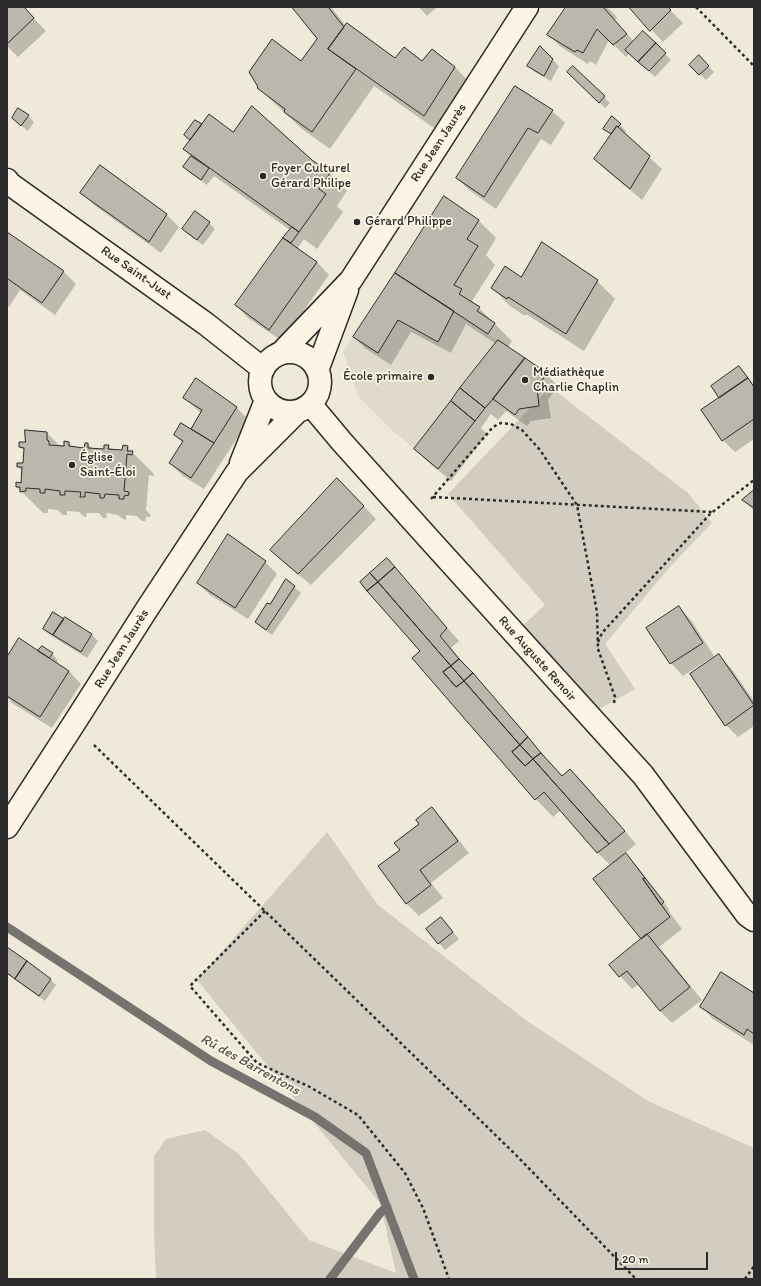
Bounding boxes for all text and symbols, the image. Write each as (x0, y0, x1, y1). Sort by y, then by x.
street label: Rue Jean Jaurès (408, 101, 470, 185)
place label: Foyer Culturel Gérard Philipe (271, 161, 351, 192)
marker: Foyer Culturel Gérard Philipe (258, 171, 268, 181)
place label: Gérard Philippe (365, 214, 452, 230)
marker: Gérard Philippe (352, 217, 362, 227)
street label: Rue Saint-Just (98, 243, 174, 303)
place label: Médiathèque Charlie Chaplin (533, 365, 619, 396)
place label: École primaire (343, 369, 423, 385)
marker: École primaire (426, 372, 436, 382)
marker: Médiathèque Charlie Chaplin (520, 375, 530, 385)
place label: Église Saint-Éloi (80, 450, 136, 481)
marker: Église Saint-Éloi (67, 460, 77, 470)
street label: Rue Jean Jaurès (91, 607, 153, 691)
street label: Rue Auguste Renoir (495, 613, 579, 705)
water label: Rû des Barrentons (197, 1031, 303, 1099)
scale bar (617, 1244, 710, 1270)
text: 20 m (622, 1252, 649, 1266)

